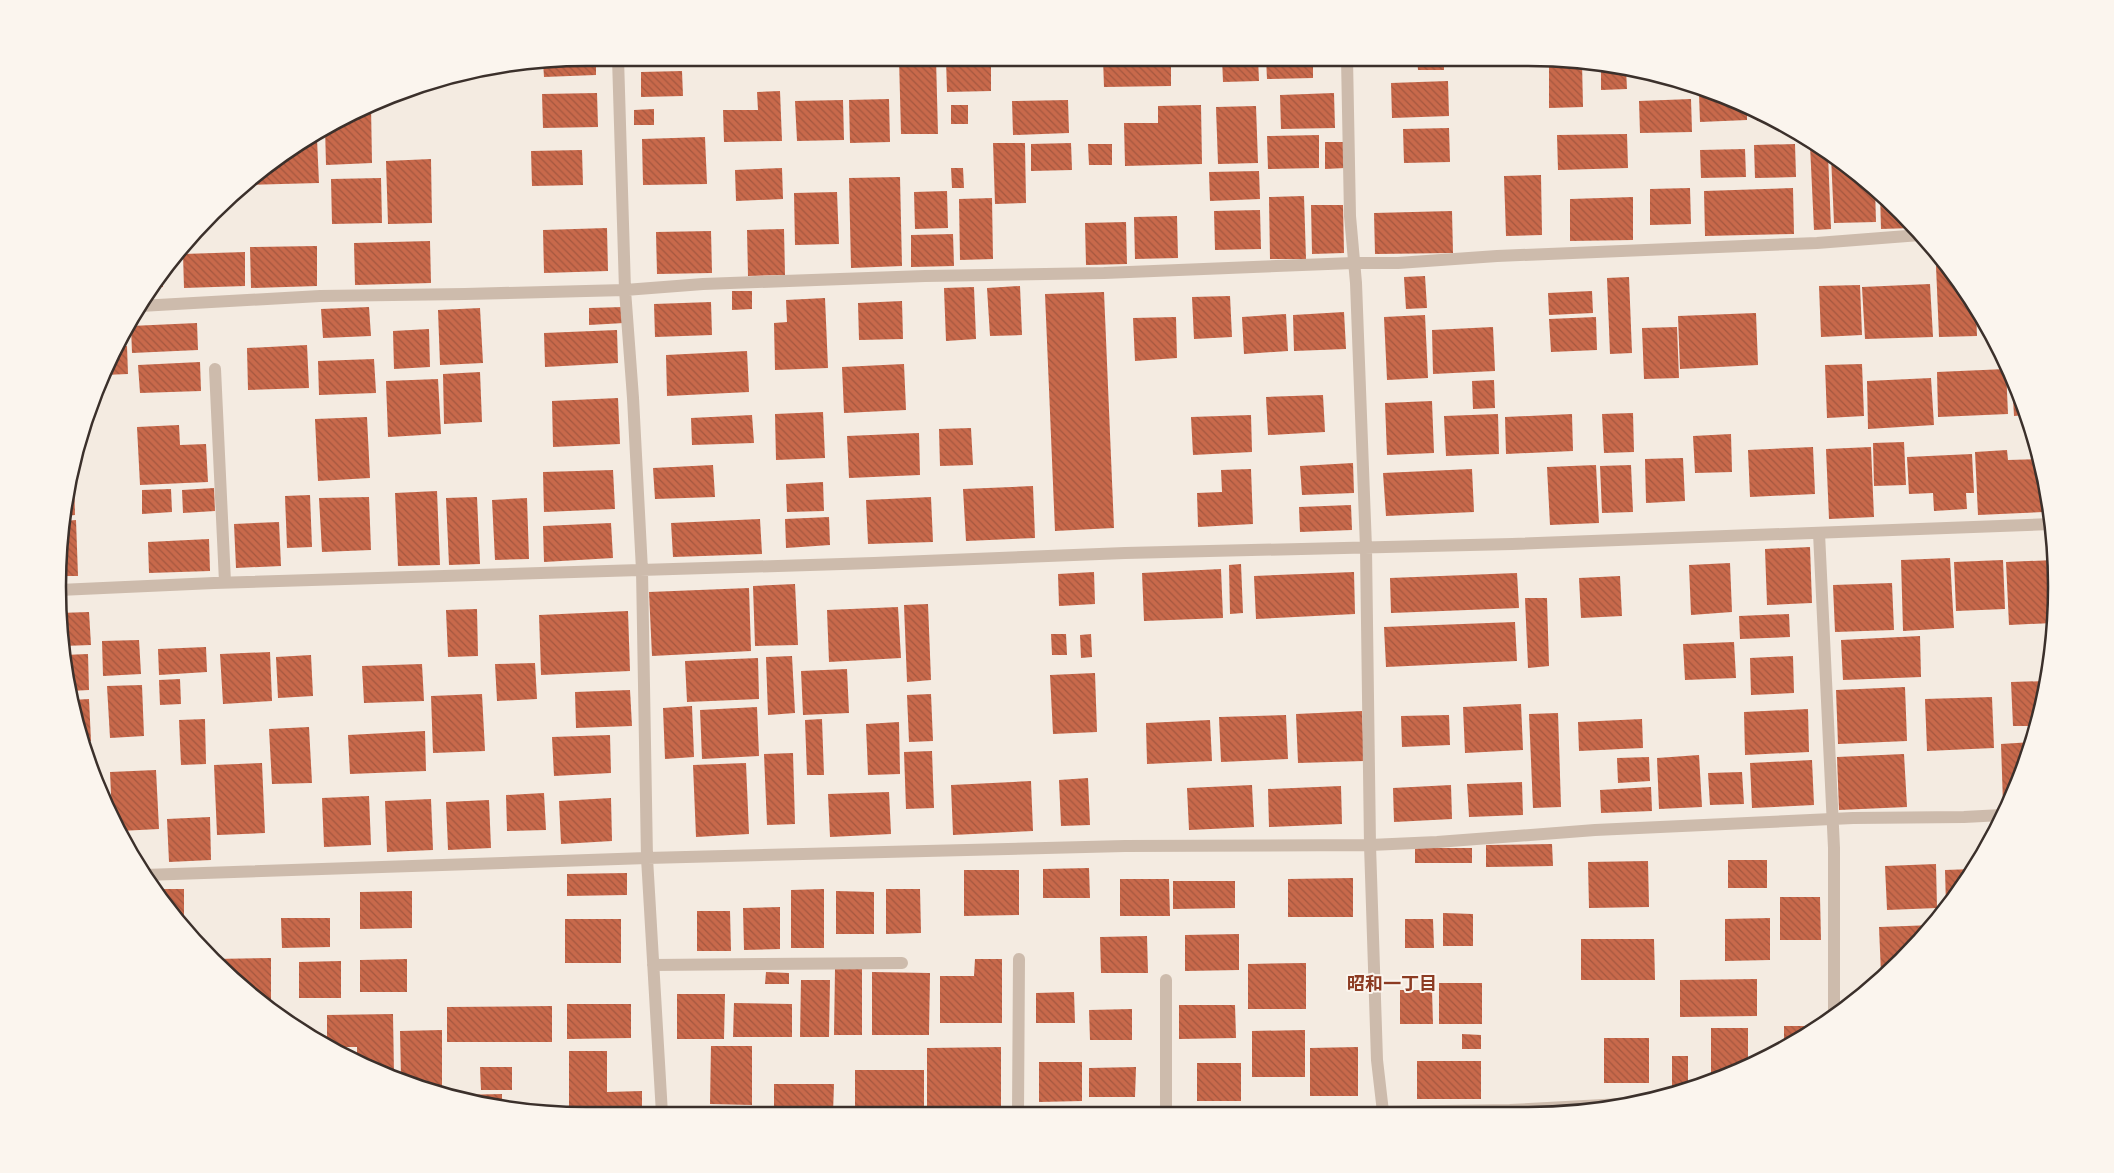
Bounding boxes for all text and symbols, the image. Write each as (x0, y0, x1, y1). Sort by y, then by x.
district label: 昭和一丁目 (1347, 974, 1437, 994)

